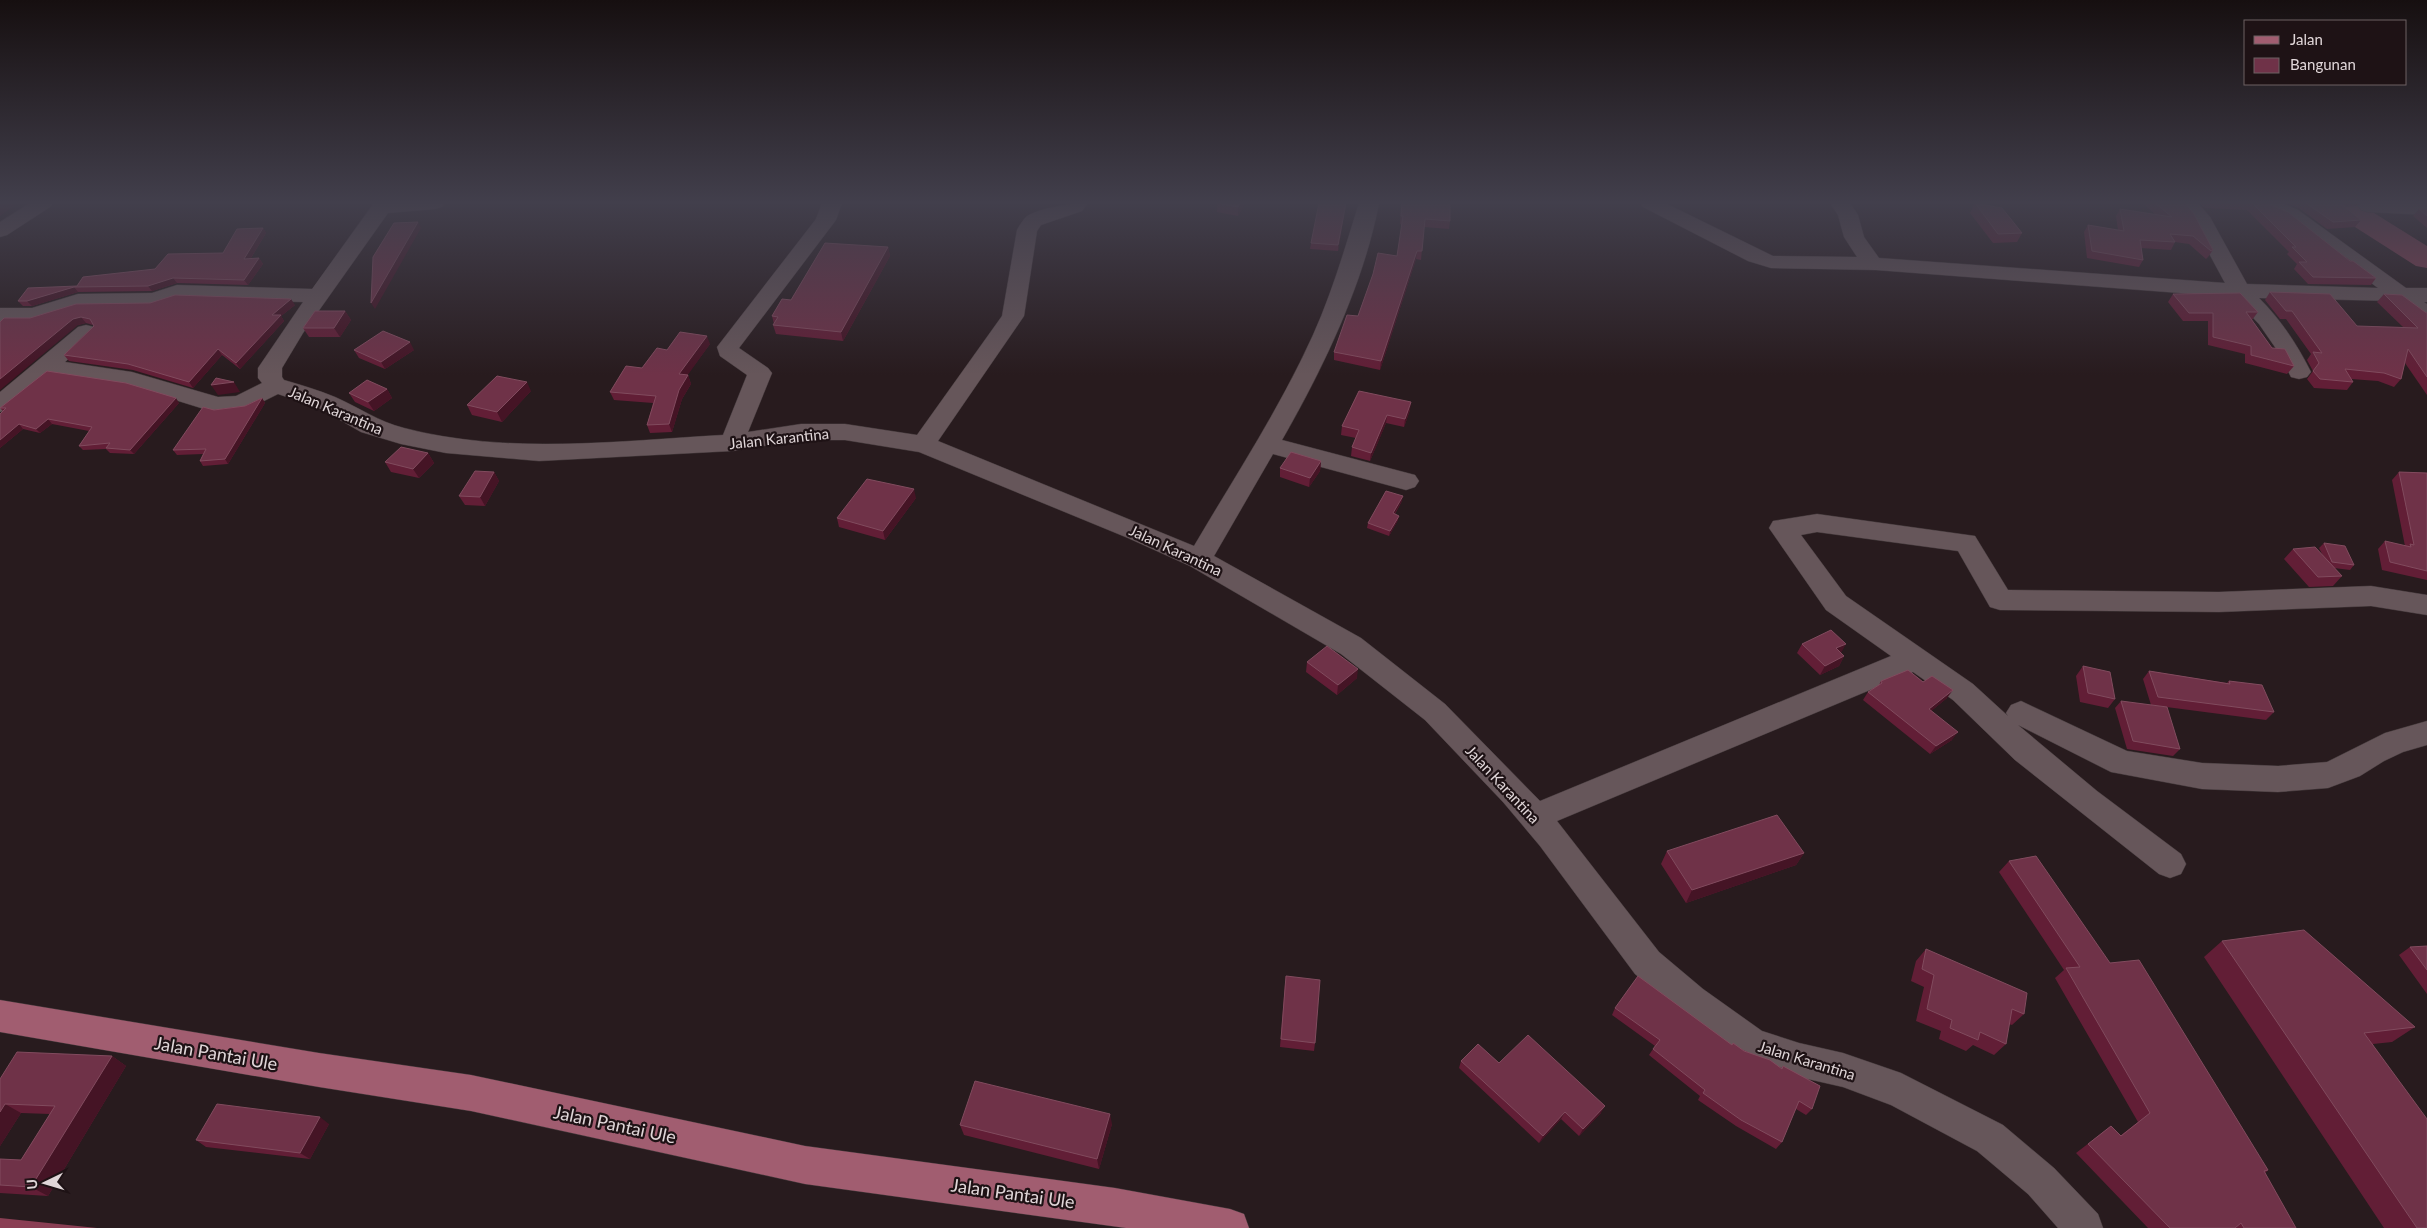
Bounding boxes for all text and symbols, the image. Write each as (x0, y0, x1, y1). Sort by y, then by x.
legend (2244, 20, 2407, 85)
text: Jalan (2290, 30, 2323, 48)
text: Bangunan (2290, 55, 2356, 73)
street label: Jalan Karantina (286, 382, 386, 438)
street label: Jalan Karantina (728, 424, 830, 452)
street label: Jalan Karantina (1127, 521, 1225, 579)
street label: Jalan Karantina (1462, 741, 1544, 827)
street label: Jalan Pantai Ule (153, 1031, 279, 1075)
street label: Jalan Karantina (1756, 1037, 1858, 1083)
street label: Jalan Pantai Ule (552, 1100, 678, 1148)
north arrow (20, 1158, 70, 1208)
street label: Jalan Pantai Ule (950, 1173, 1076, 1213)
text: U (23, 1178, 40, 1190)

